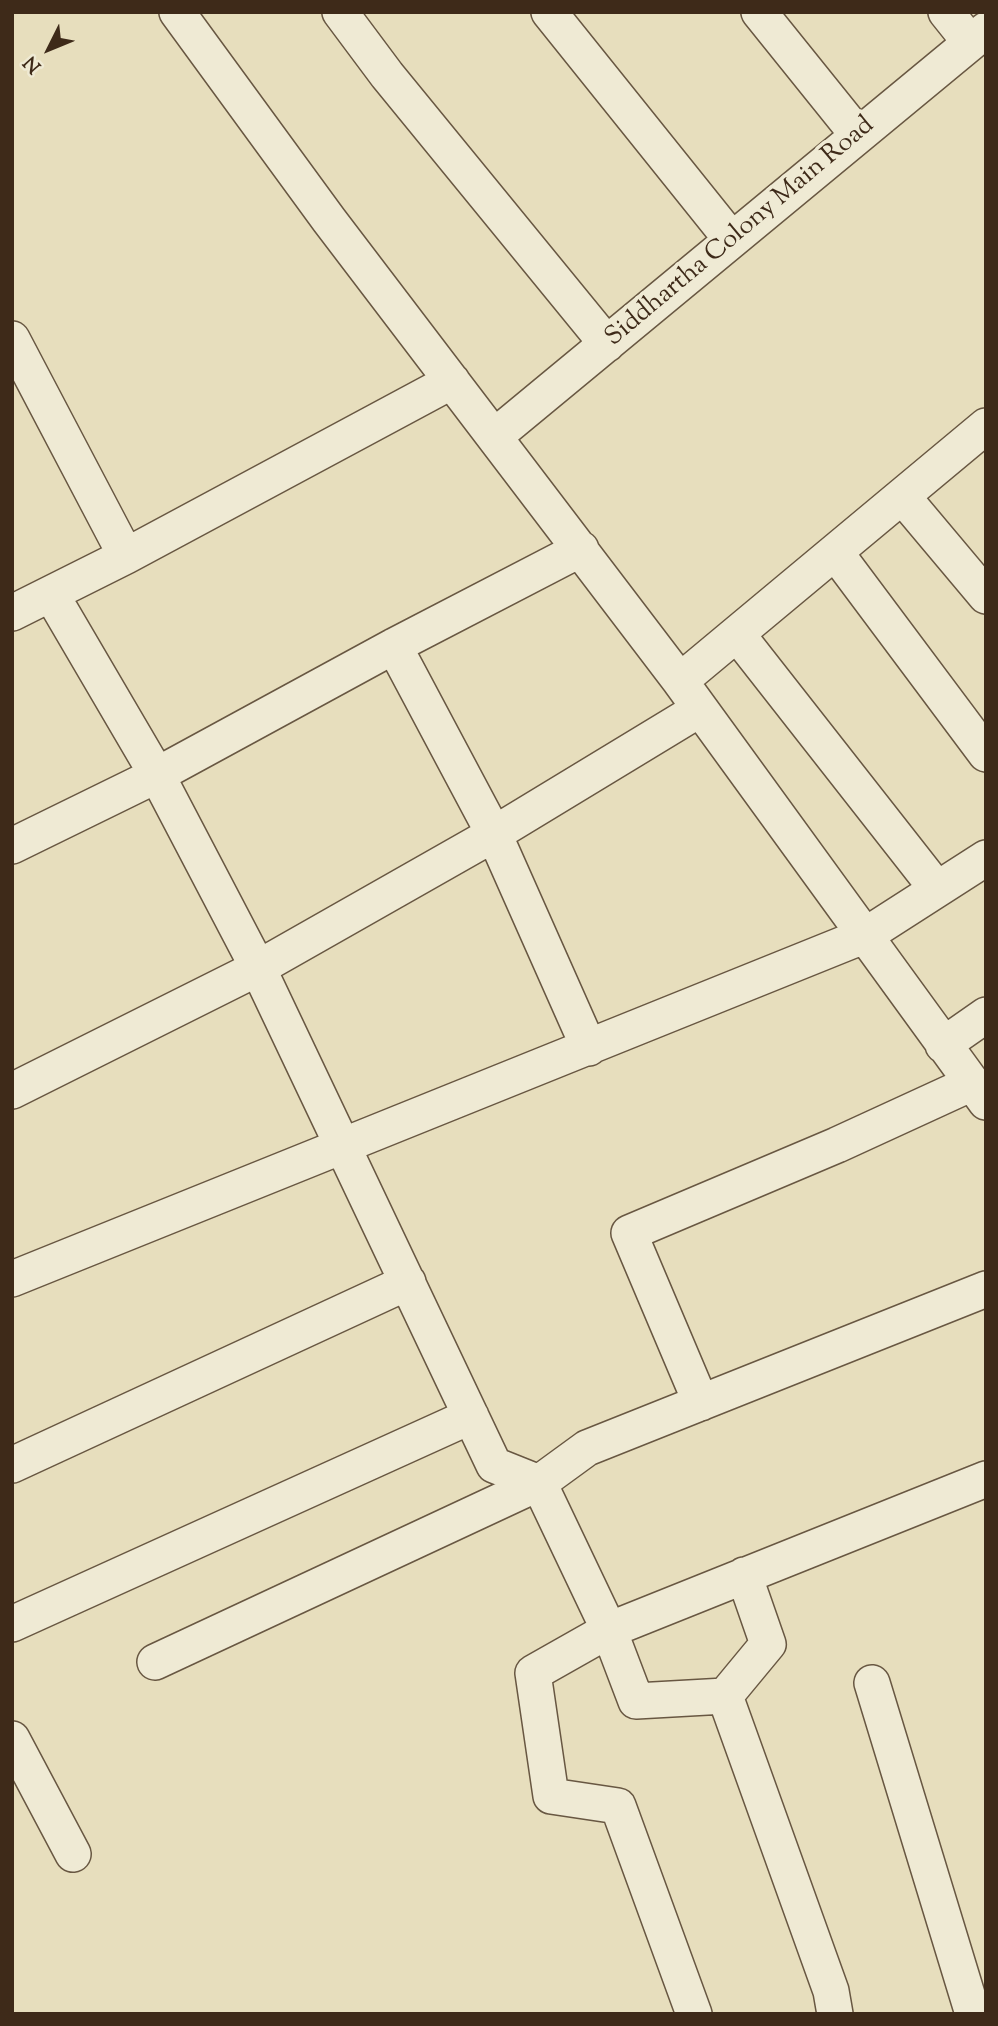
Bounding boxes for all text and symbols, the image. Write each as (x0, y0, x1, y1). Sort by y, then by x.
north arrow (14, 14, 84, 84)
text: N (18, 49, 48, 78)
street label: Siddhartha Colony Main Road (600, 111, 882, 355)

